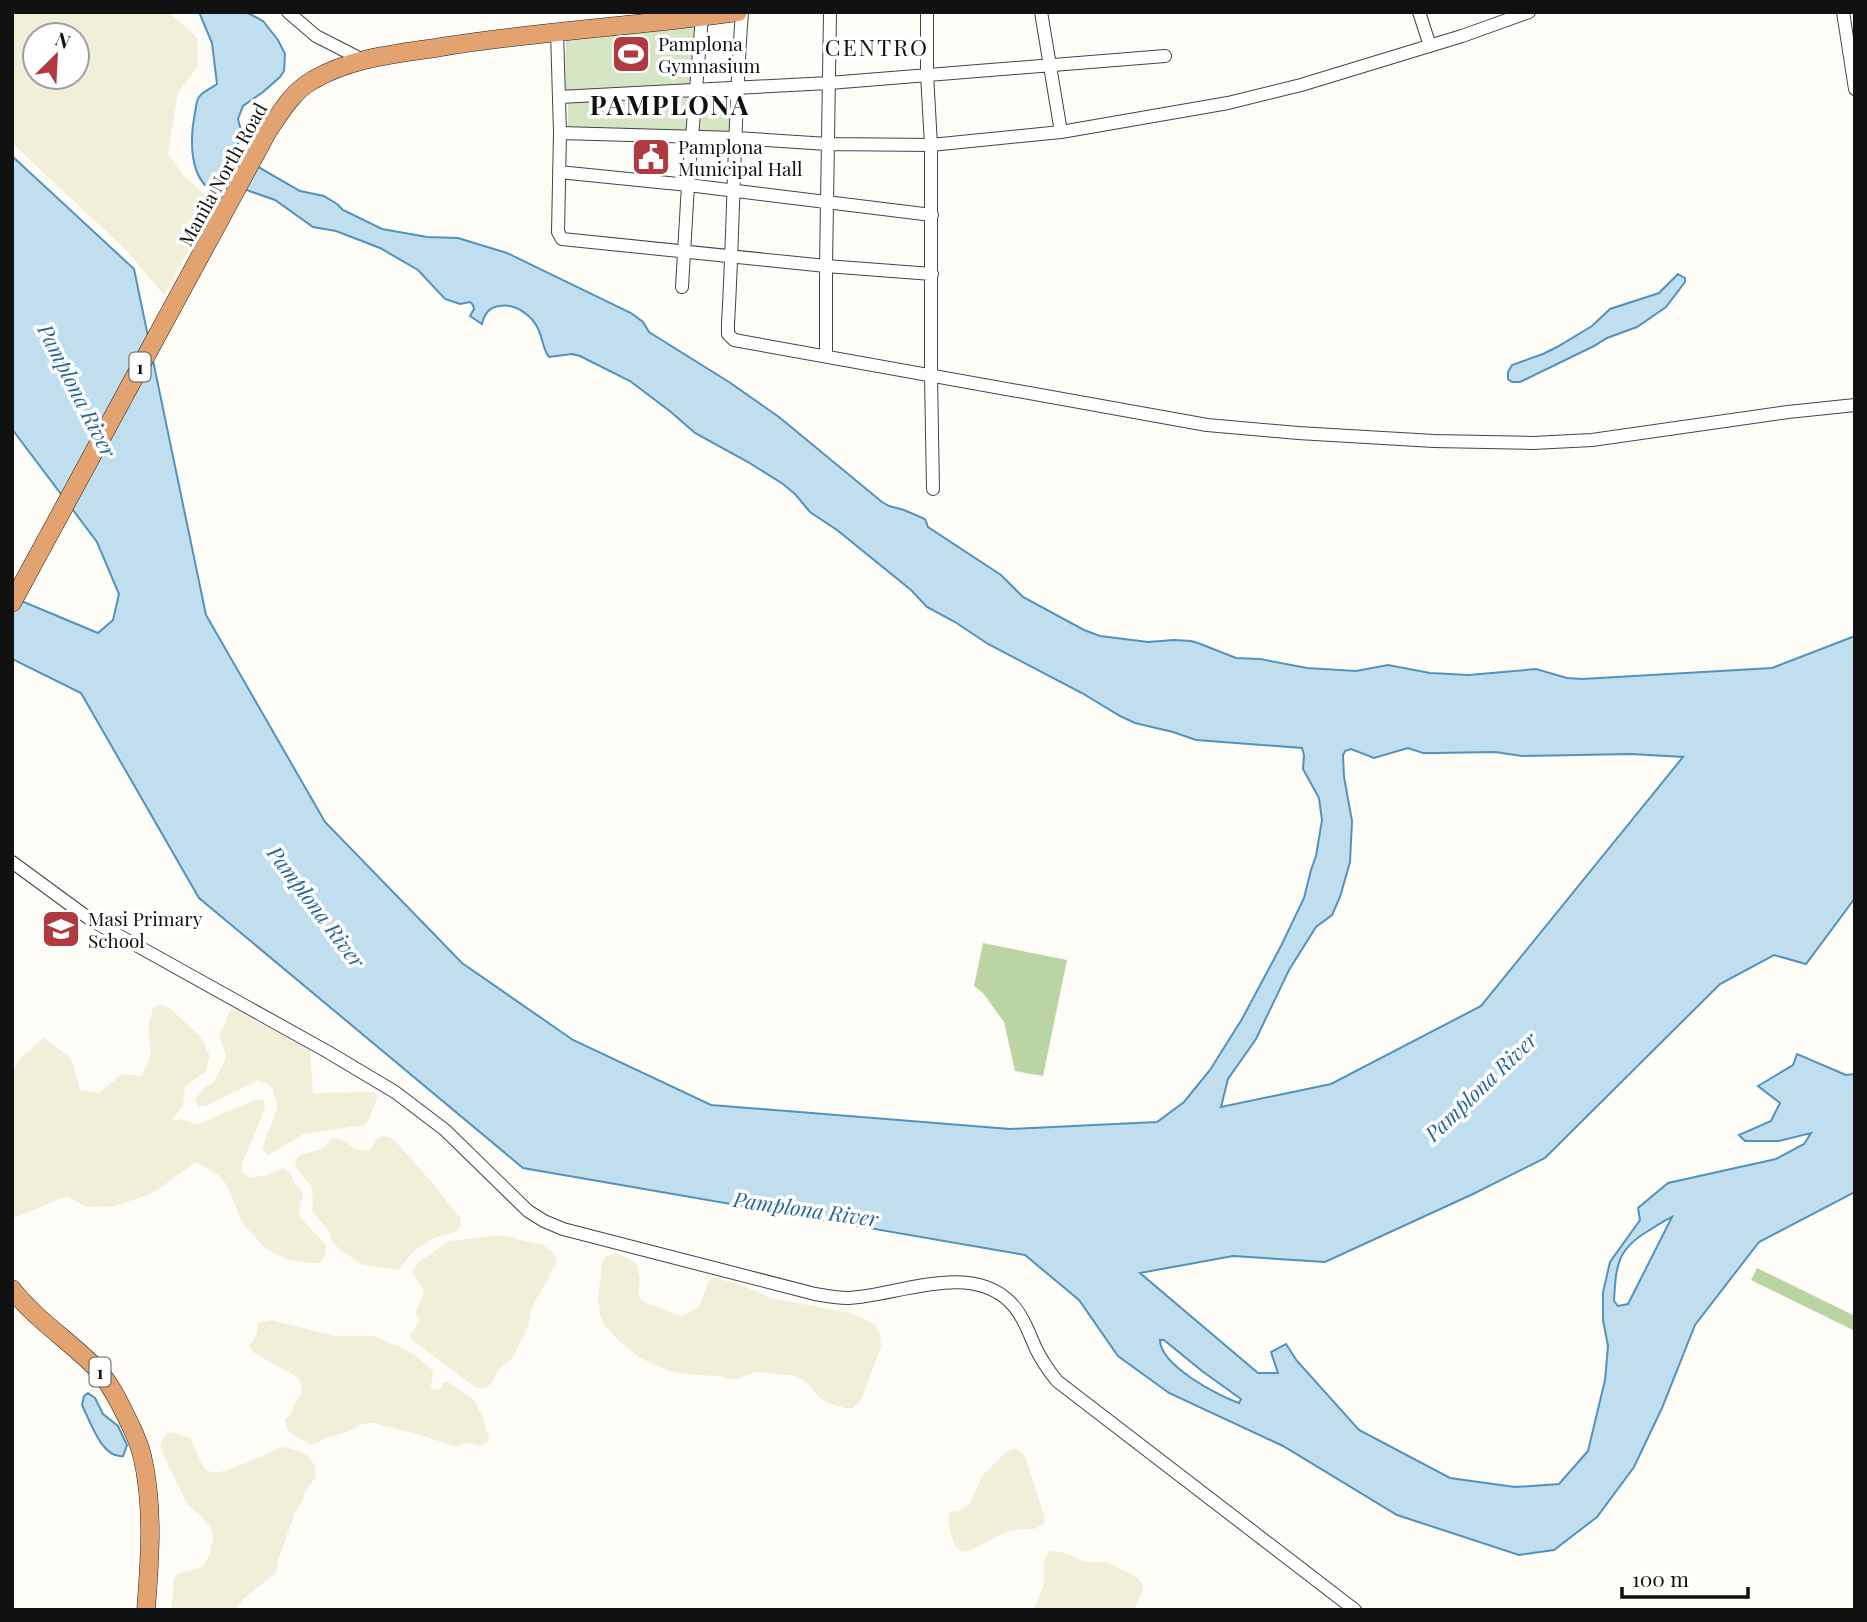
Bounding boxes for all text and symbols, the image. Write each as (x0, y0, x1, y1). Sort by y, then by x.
north arrow (21, 21, 91, 91)
text: N (52, 25, 75, 54)
place label: Pamplona Gymnasium (658, 30, 761, 78)
district label: CENTRO (825, 31, 929, 62)
sports icon: Pamplona Gymnasium (610, 33, 652, 75)
district label: PAMPLONA (590, 87, 750, 122)
street label: Manila North Road (172, 98, 272, 250)
place label: Pamplona Municipal Hall (678, 133, 803, 181)
public building icon: Pamplona Municipal Hall (630, 136, 672, 178)
water label: Pamplona River (32, 318, 124, 462)
road number: 1 (130, 352, 150, 382)
water label: Pamplona River (261, 839, 373, 973)
place label: Masi Primary School (88, 905, 203, 953)
school or university icon: Masi Primary School (40, 908, 82, 950)
water label: Pamplona River (1417, 1025, 1543, 1147)
water label: Pamplona River (731, 1184, 881, 1232)
road number: 1 (90, 1358, 110, 1386)
scale bar (1622, 1556, 1748, 1600)
text: 100 m (1632, 1564, 1689, 1592)

